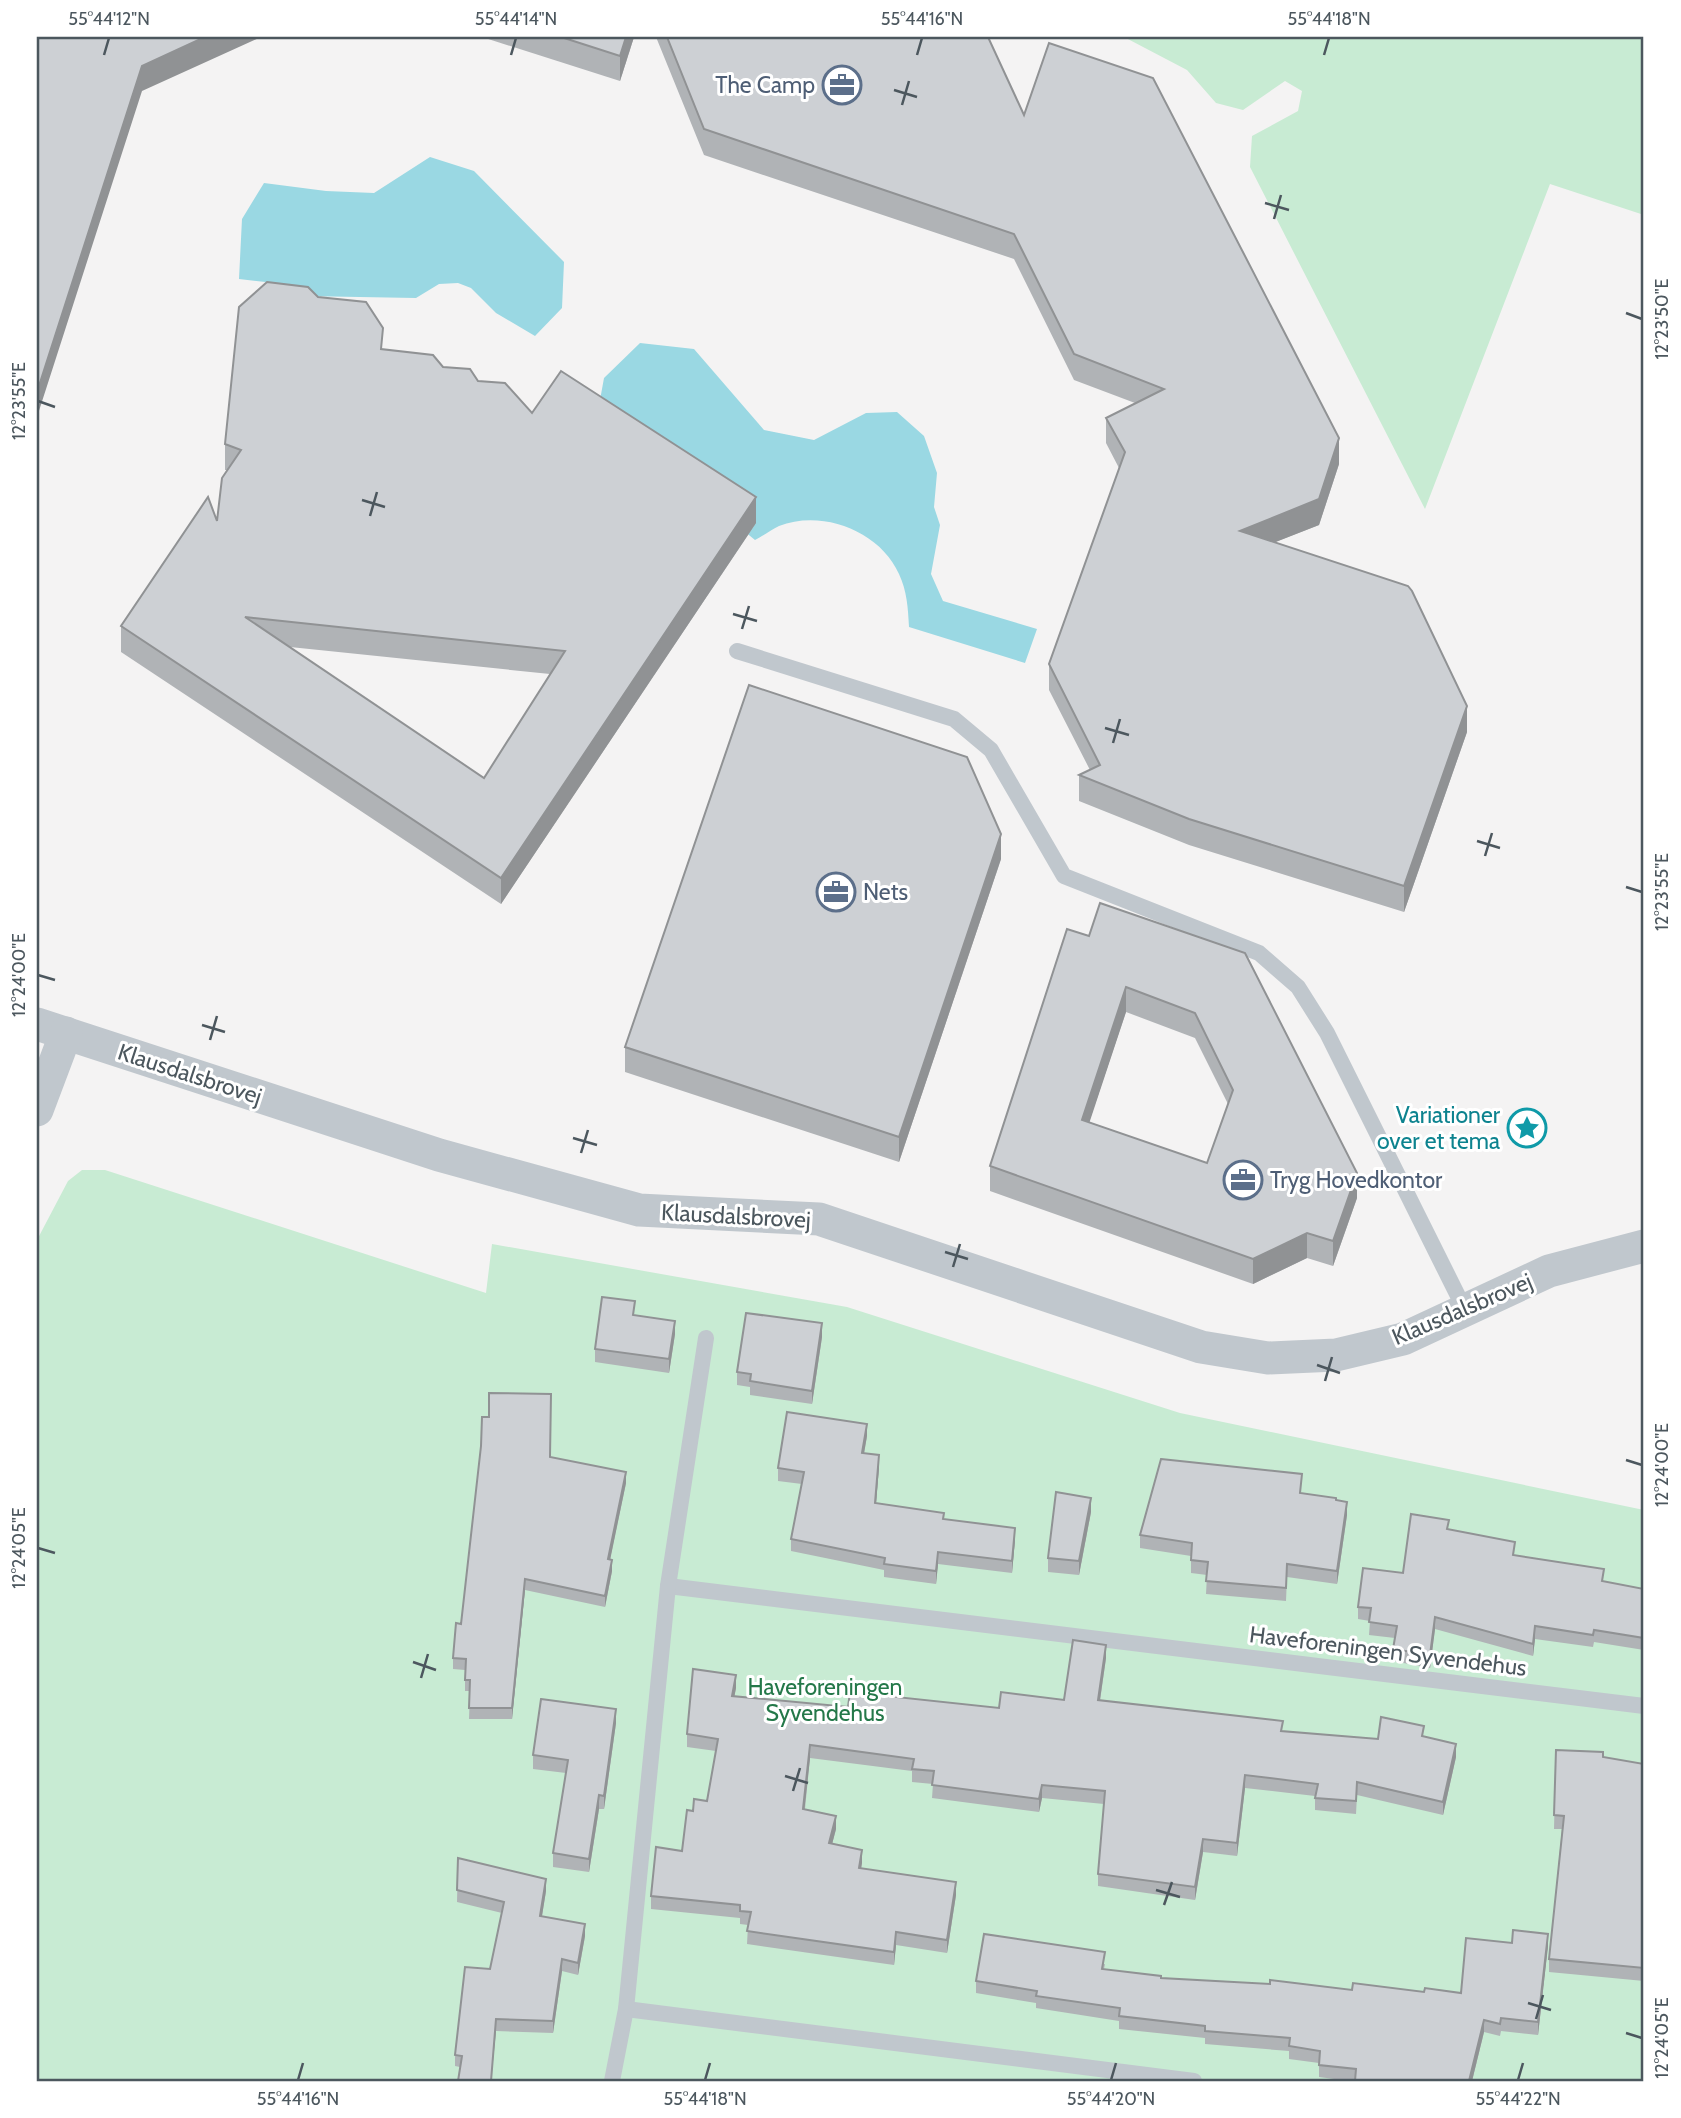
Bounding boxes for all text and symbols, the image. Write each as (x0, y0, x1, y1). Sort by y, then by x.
text: 55°44'12"N (68, 8, 150, 30)
text: 55°44'14"N (475, 8, 557, 30)
text: 55°44'16"N (881, 8, 963, 30)
text: 55°44'18"N (1287, 8, 1371, 30)
office icon: The Camp (821, 64, 863, 106)
place label: The Camp (715, 71, 815, 99)
text: 12°23'50"E (1651, 279, 1673, 359)
text: 12°23'55"E (8, 362, 30, 440)
text: 12°23'55"E (1651, 853, 1673, 931)
office icon: Nets (815, 871, 857, 913)
place label: Nets (863, 878, 908, 906)
text: 12°24'00"E (8, 933, 30, 1017)
street label: Klausdalsbrovej (114, 1038, 266, 1110)
place label: Variationer over et tema (1377, 1101, 1501, 1155)
place icon: Variationer over et tema (1506, 1107, 1548, 1149)
office icon: Tryg Hovedkontor (1222, 1159, 1264, 1201)
place label: Tryg Hovedkontor (1270, 1166, 1443, 1194)
street label: Klausdalsbrovej (660, 1198, 812, 1234)
street label: Klausdalsbrovej (1388, 1267, 1536, 1351)
text: 12°24'00"E (1651, 1423, 1673, 1507)
text: 12°24'05"E (8, 1507, 30, 1589)
street label: Haveforeningen Syvendehus (1248, 1620, 1528, 1682)
park label: Haveforeningen Syvendehus (748, 1673, 902, 1727)
text: 12°24'05"E (1651, 1997, 1673, 2079)
text: 55°44'16"N (257, 2088, 339, 2110)
text: 55°44'18"N (663, 2088, 747, 2110)
text: 55°44'20"N (1067, 2088, 1155, 2110)
text: 55°44'22"N (1475, 2088, 1561, 2110)

